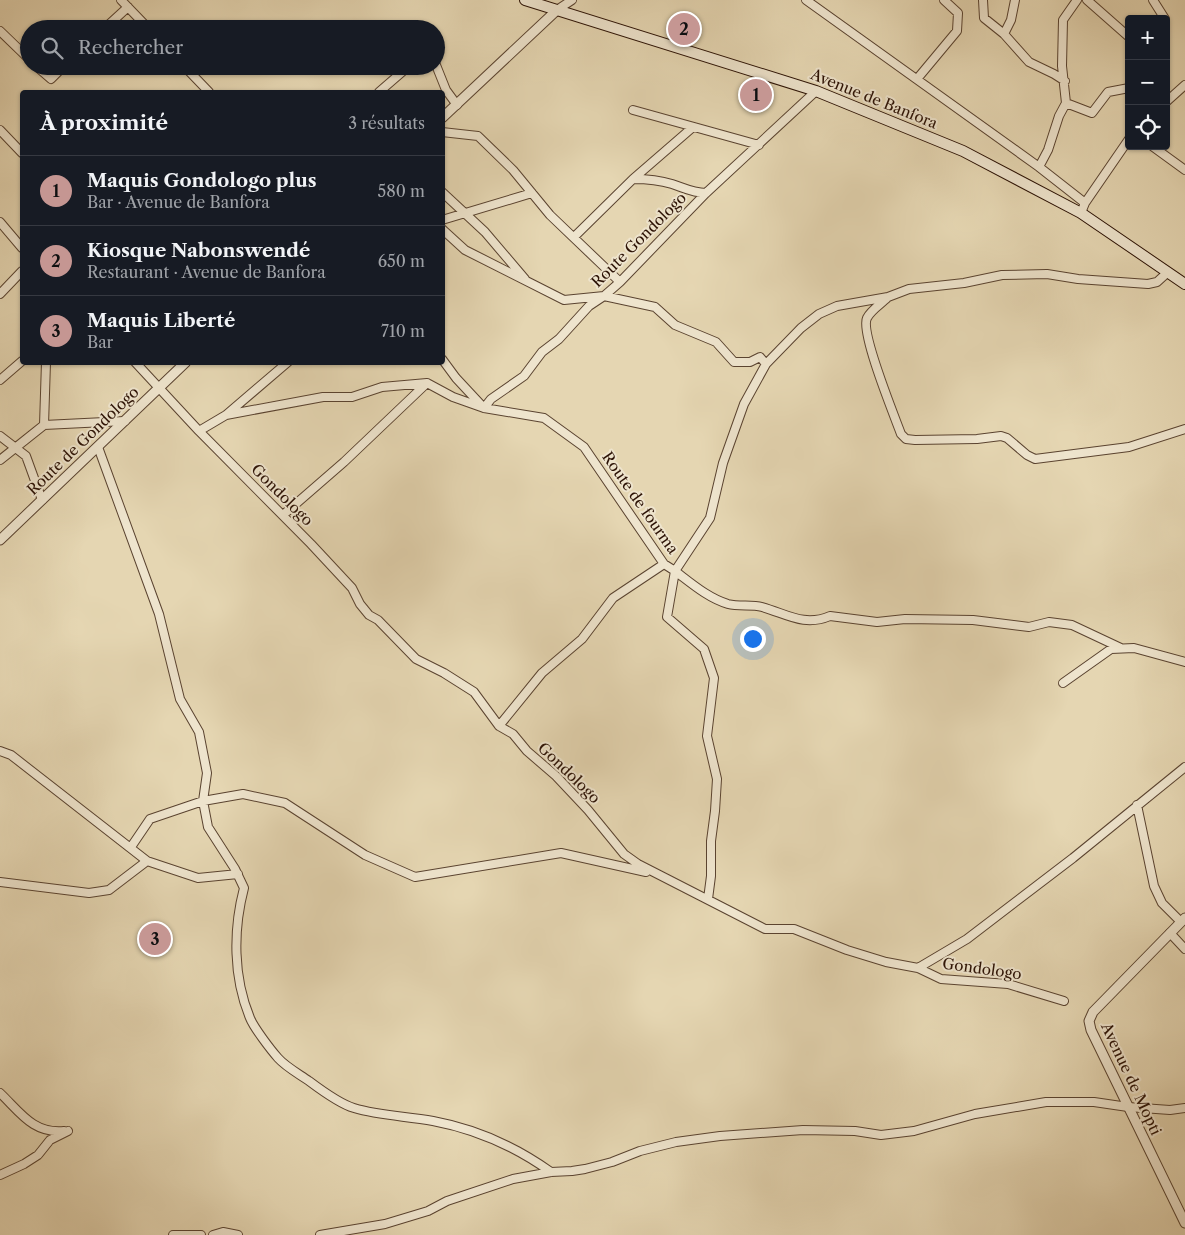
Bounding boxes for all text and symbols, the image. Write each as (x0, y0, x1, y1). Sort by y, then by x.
pin: 2 (668, 10, 700, 48)
map controls (1125, 15, 1170, 150)
button: + (1125, 15, 1170, 60)
search box (20, 20, 445, 75)
icon: search (38, 34, 66, 62)
text: Rechercher (78, 36, 183, 59)
button: − (1125, 60, 1170, 105)
street label: Avenue de Banfora (807, 64, 940, 133)
pin: 1 (740, 76, 772, 114)
button: locate (1125, 105, 1170, 150)
text: À proximité (40, 110, 168, 135)
text: 3 résultats (348, 113, 425, 133)
text: Maquis Gondologo plus (87, 169, 317, 192)
text: 1 (52, 181, 60, 201)
text: 580 m (378, 181, 425, 201)
street label: Route Gondologo (587, 188, 690, 291)
text: Bar · Avenue de Banfora (87, 192, 270, 212)
text: Kiosque Nabonswendé (87, 239, 310, 262)
text: 2 (51, 251, 61, 271)
text: 650 m (378, 251, 425, 271)
text: Restaurant · Avenue de Banfora (87, 262, 326, 282)
text: Maquis Liberté (87, 309, 235, 332)
text: 3 (51, 321, 61, 341)
text: 710 m (381, 321, 425, 341)
text: Bar (87, 332, 113, 352)
street label: Route de Gondologo (23, 382, 143, 499)
street label: Route de fourma (598, 448, 683, 558)
street label: Gondologo (247, 460, 317, 530)
your location (740, 626, 766, 652)
street label: Gondologo (534, 738, 605, 807)
pin: 3 (139, 920, 171, 958)
street label: Gondologo (941, 954, 1023, 983)
street label: Avenue de Mopti (1097, 1019, 1166, 1138)

